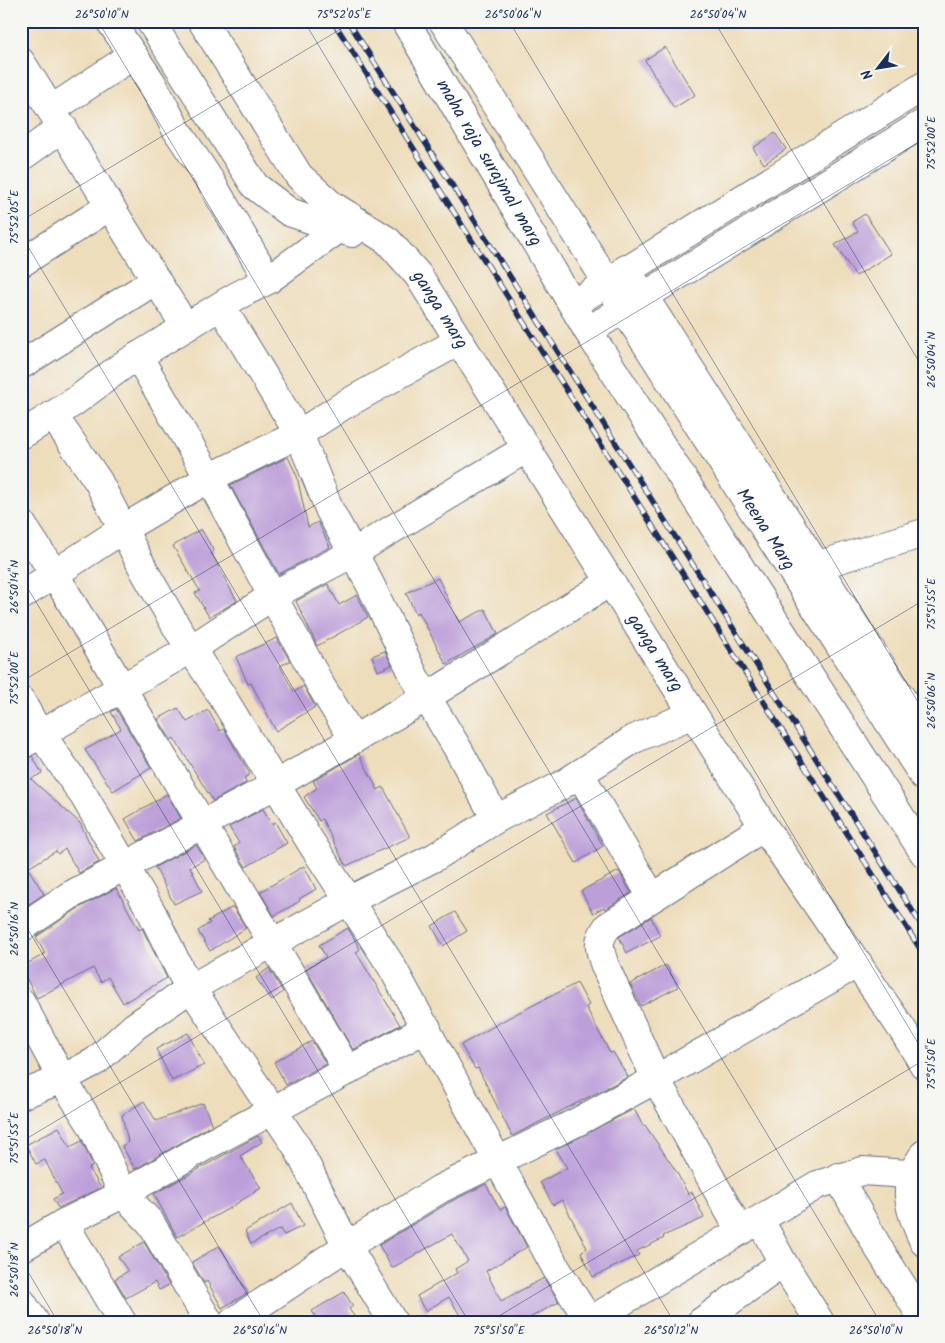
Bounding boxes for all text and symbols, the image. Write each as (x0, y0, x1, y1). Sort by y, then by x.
text: 26°50'10"N (75, 5, 129, 24)
text: 75°52'05"E (317, 5, 372, 24)
text: 26°50'06"N (485, 5, 541, 24)
text: 26°50'04"N (690, 5, 746, 24)
north arrow (852, 42, 902, 92)
text: N (856, 65, 879, 84)
street label: maha raja surajmal marg (428, 74, 550, 252)
text: 75°52'00"E (922, 115, 941, 170)
text: 75°52'05"E (5, 189, 24, 244)
street label: ganga marg (404, 264, 476, 355)
text: 26°50'04"N (922, 332, 941, 388)
street label: Meena Marg (728, 483, 803, 576)
text: 26°50'14"N (5, 560, 24, 614)
text: 75°51'55"E (922, 577, 941, 630)
street label: ganga marg (619, 607, 691, 698)
text: 75°52'00"E (5, 650, 24, 705)
text: 26°50'06"N (922, 673, 941, 729)
text: 26°50'16"N (5, 902, 24, 956)
text: 75°51'50"E (922, 1037, 941, 1090)
text: 75°51'55"E (5, 1111, 24, 1164)
text: 26°50'18"N (5, 1243, 24, 1297)
text: 26°50'18"N (28, 1321, 82, 1340)
text: 26°50'16"N (233, 1321, 287, 1340)
text: 75°51'50"E (473, 1321, 526, 1340)
text: 26°50'12"N (644, 1321, 698, 1340)
text: 26°50'10"N (849, 1321, 903, 1340)

